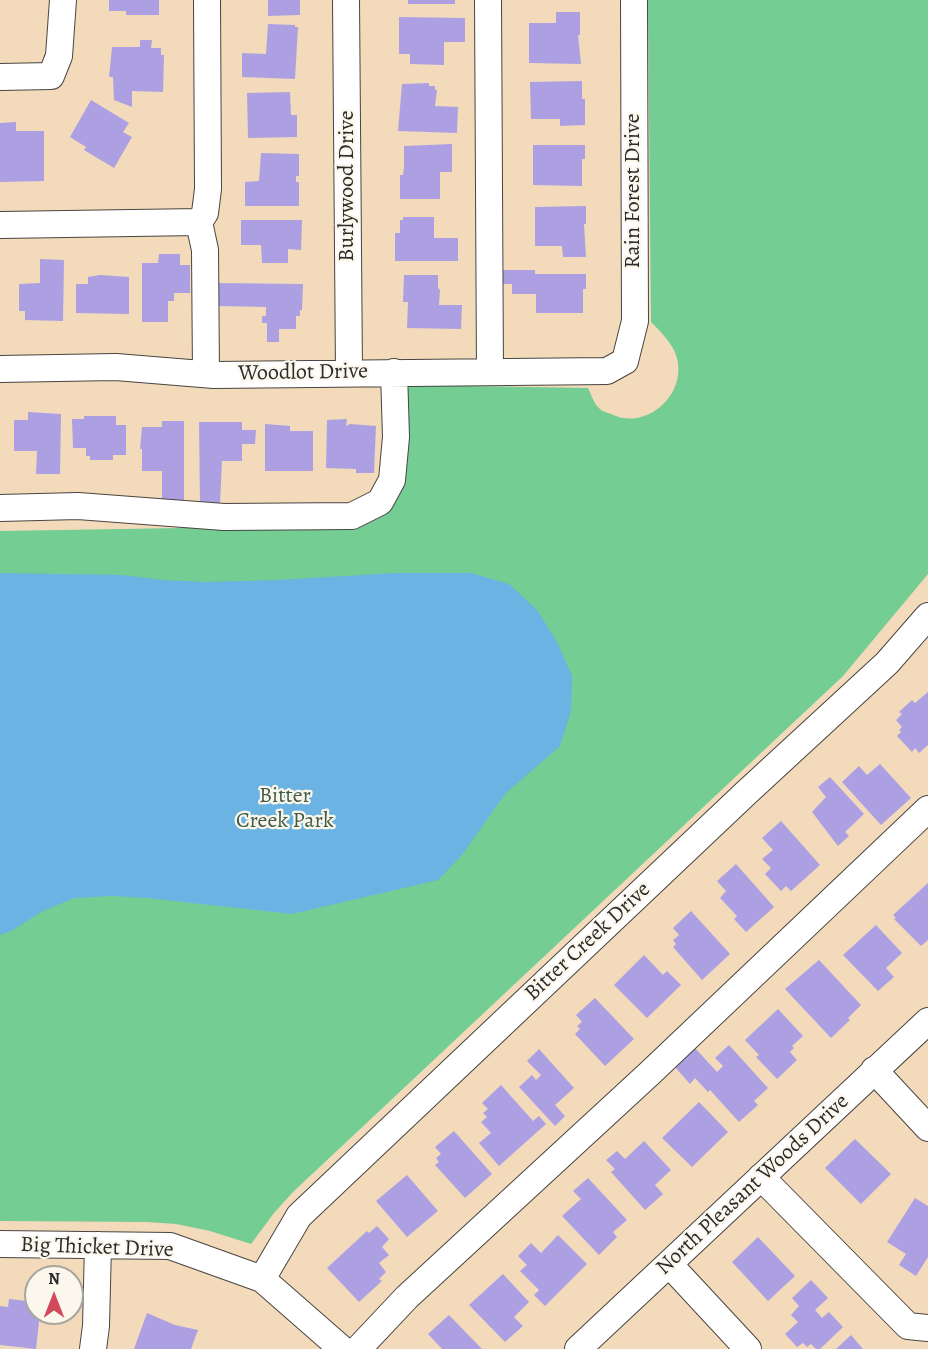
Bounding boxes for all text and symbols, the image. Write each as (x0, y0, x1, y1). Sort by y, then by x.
street label: Burlywood Drive (335, 110, 361, 262)
street label: Rain Forest Drive (621, 113, 647, 269)
street label: Woodlot Drive (238, 359, 368, 387)
park label: Bitter Creek Park (236, 784, 334, 836)
street label: Bitter Creek Drive (520, 877, 656, 1007)
street label: North Pleasant Woods Drive (651, 1089, 855, 1281)
street label: Big Thicket Drive (20, 1232, 174, 1264)
north arrow (24, 1265, 84, 1325)
text: N (48, 1268, 60, 1290)

